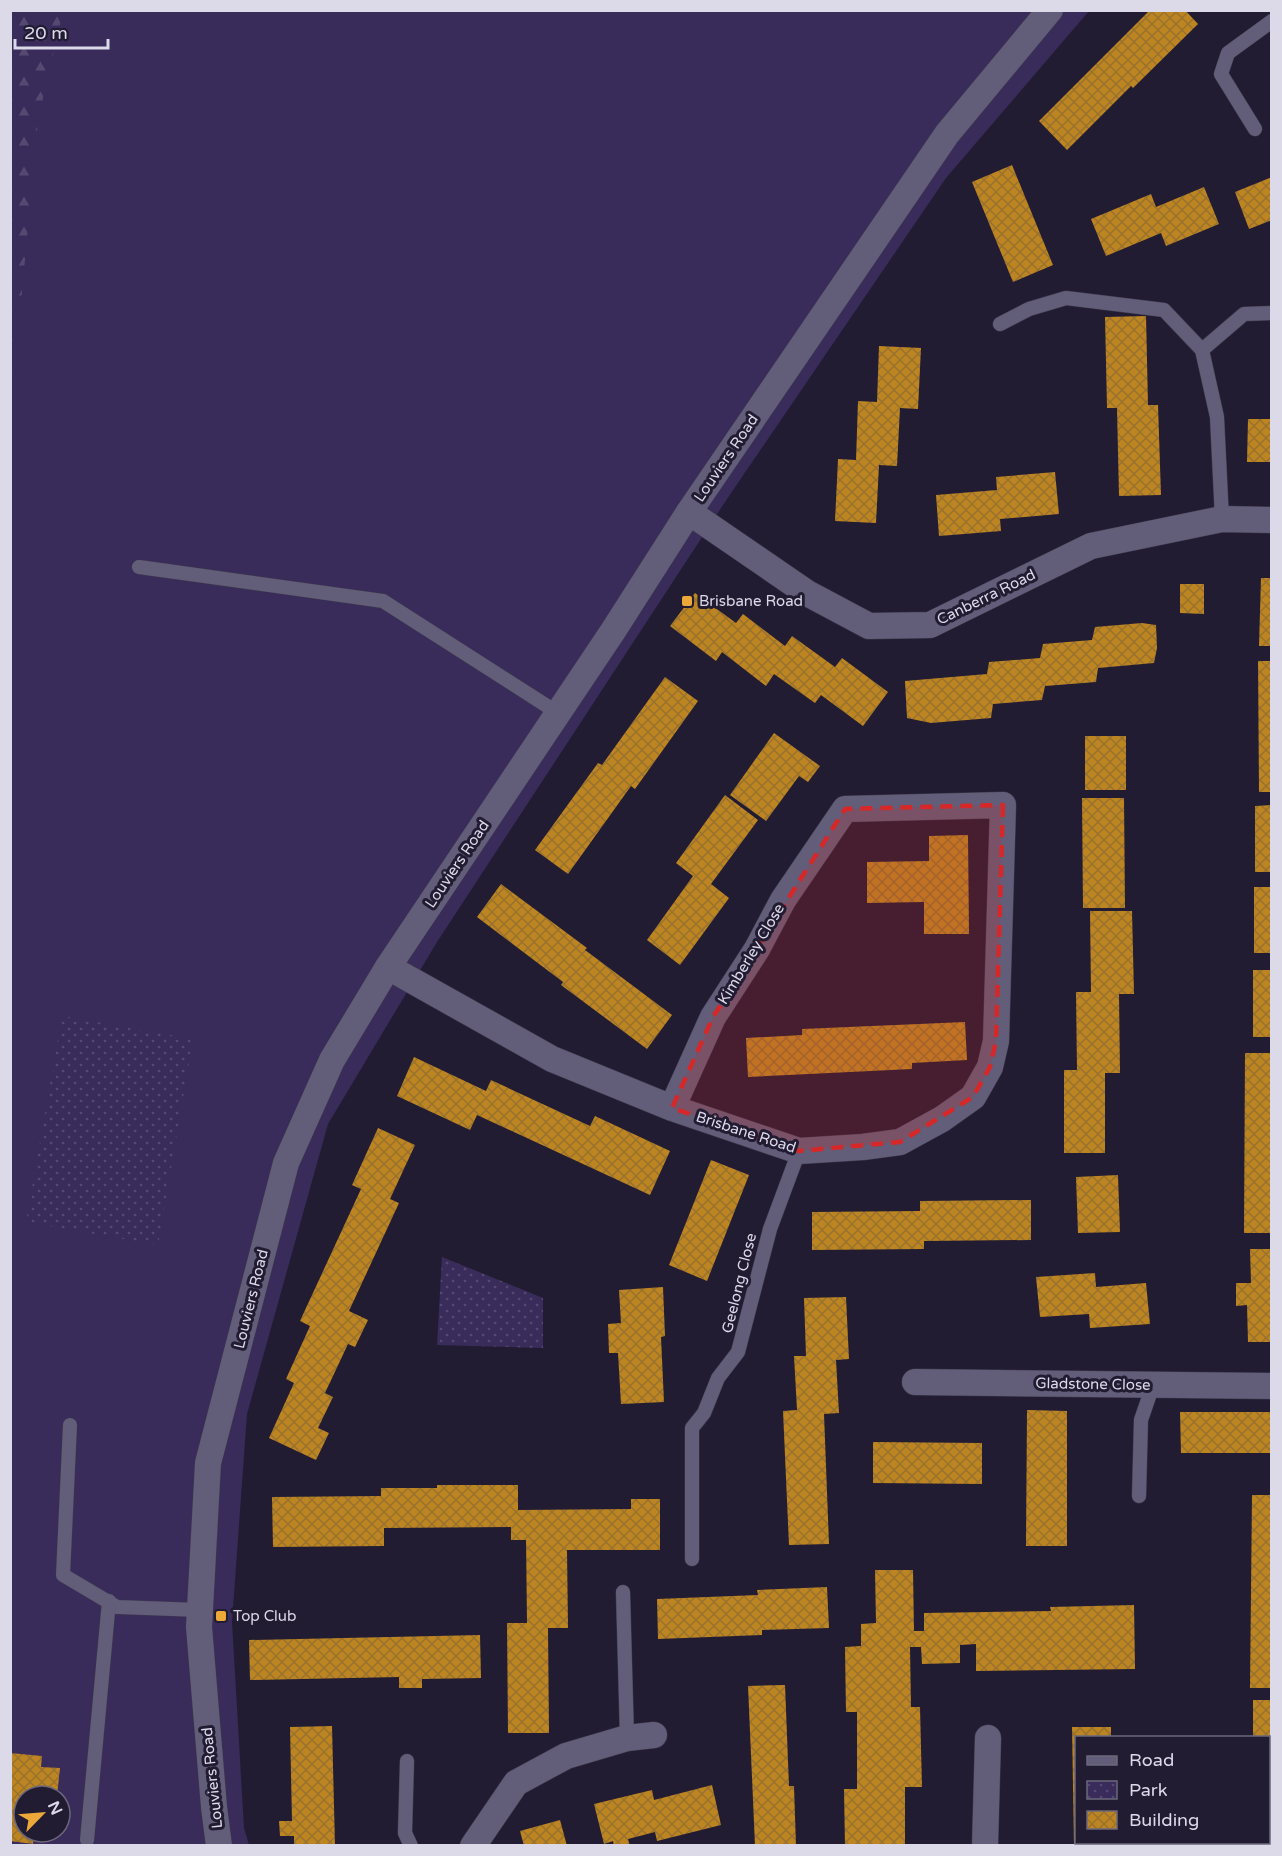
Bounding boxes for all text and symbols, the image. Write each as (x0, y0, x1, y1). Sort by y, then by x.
scale bar (15, 12, 108, 50)
text: 20 m (24, 22, 68, 44)
street label: Louviers Road (690, 411, 762, 505)
street label: Canberra Road (934, 565, 1038, 629)
place label: Brisbane Road (699, 592, 803, 610)
marker: Brisbane Road (680, 594, 694, 608)
street label: Louviers Road (421, 817, 493, 911)
street label: Kimberley Close (714, 900, 788, 1008)
street label: Brisbane Road (694, 1107, 798, 1157)
street label: Geelong Close (718, 1231, 760, 1335)
street label: Louviers Road (230, 1248, 272, 1350)
street label: Gladstone Close (1035, 1374, 1151, 1394)
place label: Top Club (233, 1607, 296, 1625)
marker: Top Club (214, 1609, 228, 1623)
street label: Louviers Road (198, 1727, 226, 1829)
legend (1075, 1736, 1270, 1844)
text: Road (1129, 1749, 1174, 1771)
text: Park (1129, 1779, 1168, 1801)
north arrow (12, 1784, 72, 1844)
text: N (43, 1798, 66, 1818)
text: Building (1129, 1809, 1199, 1831)

